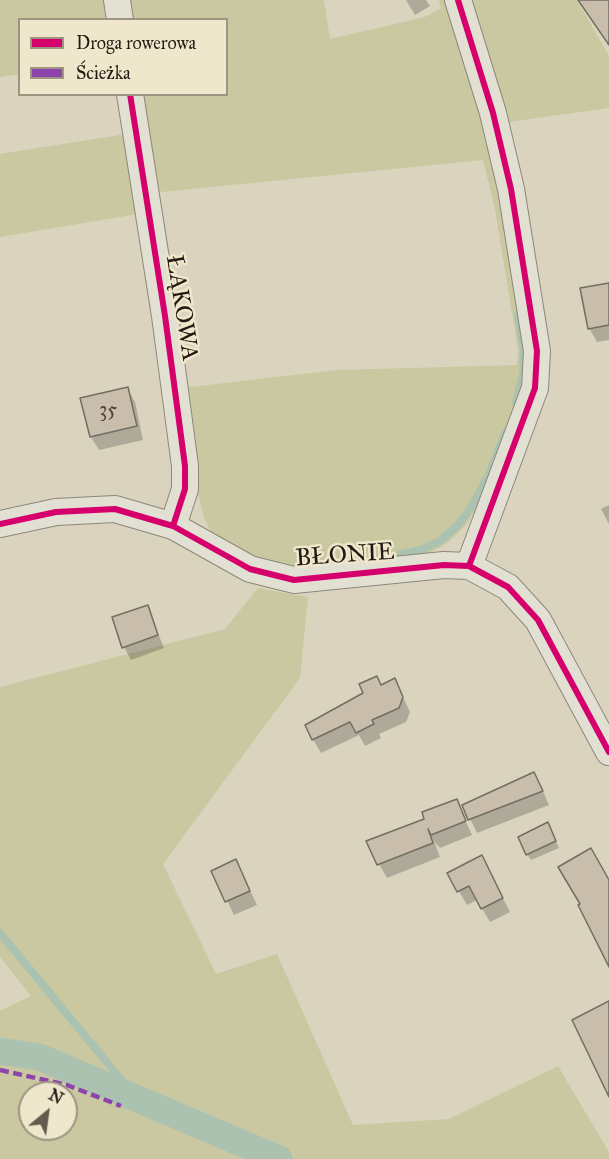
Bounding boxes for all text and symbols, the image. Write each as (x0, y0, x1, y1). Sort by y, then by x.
legend (18, 18, 228, 96)
text: Droga rowerowa (76, 32, 196, 54)
text: Ścieżka (76, 62, 131, 84)
street label: ŁĄKOWA (158, 253, 204, 363)
house number: 35 (99, 398, 117, 424)
street label: BŁONIE (294, 538, 396, 574)
north arrow (18, 1081, 78, 1141)
text: N (45, 1085, 67, 1108)

